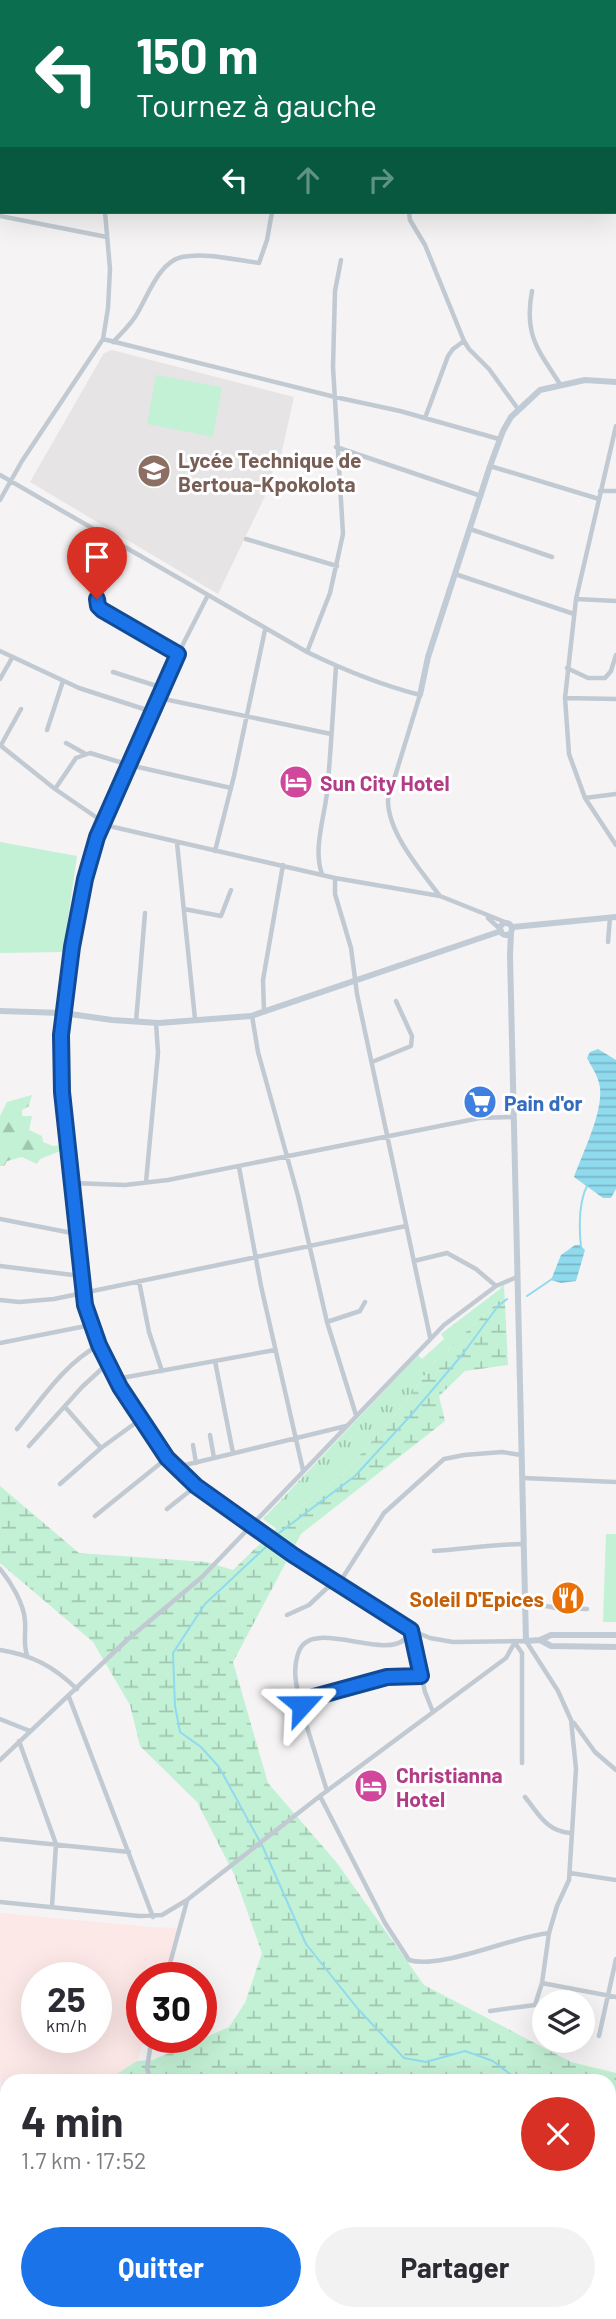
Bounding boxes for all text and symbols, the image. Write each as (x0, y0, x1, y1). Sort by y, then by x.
text: 150 m (136, 25, 258, 84)
icon: left (21, 28, 112, 119)
text: Tournez à gauche (136, 85, 377, 123)
icon: left (216, 161, 254, 199)
icon: ahead (289, 161, 327, 199)
icon: right (362, 161, 400, 199)
place label: Lycée Technique de Bertoua-Kpokolota (178, 447, 362, 496)
school or university icon: Lycée Technique de Bertoua-Kpokolota (135, 452, 173, 490)
pin (67, 527, 127, 599)
icon: arrive (78, 538, 116, 576)
hotel icon: Sun City Hotel (277, 763, 315, 801)
place label: Sun City Hotel (320, 770, 450, 795)
supermarket icon: Pain d'or (461, 1083, 499, 1121)
place label: Pain d'or (504, 1090, 583, 1115)
restaurant icon: Soleil D'Epices (549, 1579, 587, 1617)
place label: Soleil D'Epices (409, 1586, 544, 1611)
position arrow (265, 1668, 339, 1742)
place label: Christianna Hotel (396, 1762, 503, 1811)
hotel icon: Christianna Hotel (352, 1767, 390, 1805)
speed limit sign: 30 (126, 1962, 217, 2053)
text: 25 (47, 1977, 86, 2019)
map controls (532, 1990, 595, 2053)
button: layers (532, 1990, 595, 2053)
text: km/h (46, 2014, 87, 2036)
text: 4 min (21, 2095, 124, 2145)
button: close (521, 2097, 595, 2171)
text: 1.7 km · 17:52 (21, 2146, 146, 2174)
button: Quitter (21, 2227, 301, 2307)
button: Partager (315, 2227, 595, 2307)

